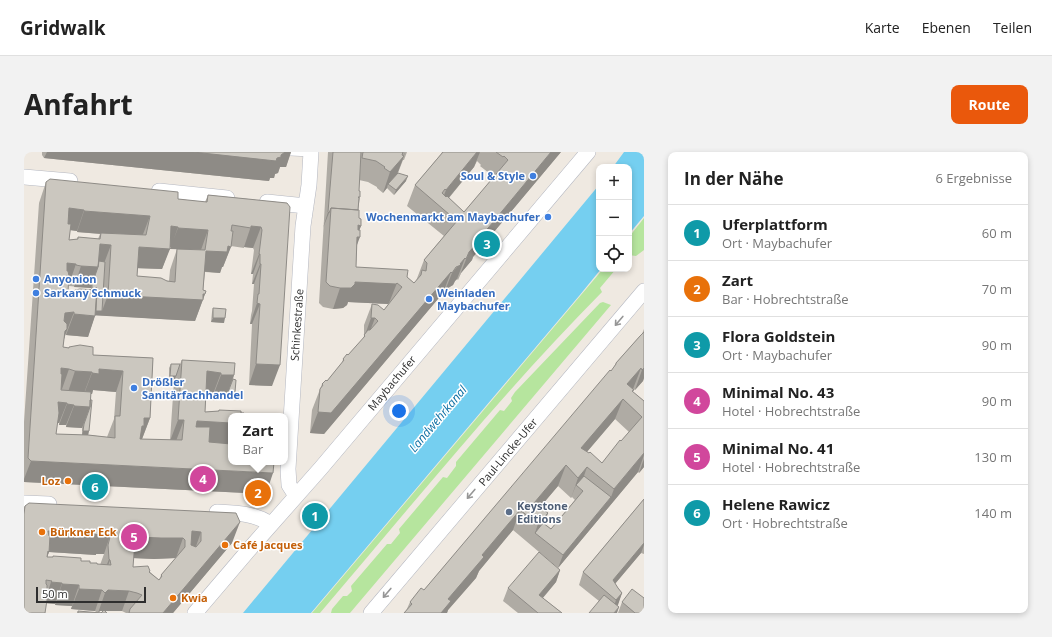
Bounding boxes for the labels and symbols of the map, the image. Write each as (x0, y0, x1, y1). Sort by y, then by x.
place label: Soul & Style (461, 168, 525, 183)
marker: Soul & Style (528, 171, 538, 181)
place label: Wochenmarkt am Maybachufer (366, 209, 540, 224)
marker: Wochenmarkt am Maybachufer (543, 212, 553, 222)
pin: 3 (474, 229, 500, 259)
place label: Anyonion (44, 271, 97, 286)
marker: Anyonion (31, 274, 41, 284)
place label: Sarkany Schmuck (44, 285, 141, 300)
place label: Weinladen Maybachufer (437, 285, 510, 313)
marker: Sarkany Schmuck (31, 288, 41, 298)
street label: Schinkestraße (286, 288, 307, 362)
marker: Weinladen Maybachufer (424, 294, 434, 304)
one-way arrow (615, 315, 624, 326)
street label: Maybachufer (364, 352, 419, 413)
place label: Drößler Sanitärfachhandel (142, 374, 243, 402)
water label: Landwehrkanal (405, 381, 471, 456)
marker: Drößler Sanitärfachhandel (129, 383, 139, 393)
your location (389, 401, 409, 421)
street label: Paul-Lincke-Ufer (475, 414, 541, 489)
pin: 4 (190, 464, 216, 494)
pin: 6 (82, 472, 108, 502)
place label: Loz (42, 473, 61, 488)
marker: Loz (63, 476, 73, 486)
pin: 2 (245, 478, 271, 508)
one-way arrow (467, 489, 476, 500)
place label: Keystone Editions (517, 498, 568, 526)
pin: 1 (302, 501, 328, 531)
marker: Keystone Editions (504, 507, 514, 517)
pin: 5 (121, 522, 147, 552)
place label: Bürkner Eck (50, 524, 117, 539)
marker: Bürkner Eck (37, 527, 47, 537)
place label: Café Jacques (233, 537, 303, 552)
marker: Café Jacques (220, 540, 230, 550)
scale bar (36, 585, 146, 604)
one-way arrow (383, 588, 392, 599)
place label: Kwia (181, 590, 208, 605)
marker: Kwia (168, 593, 178, 603)

